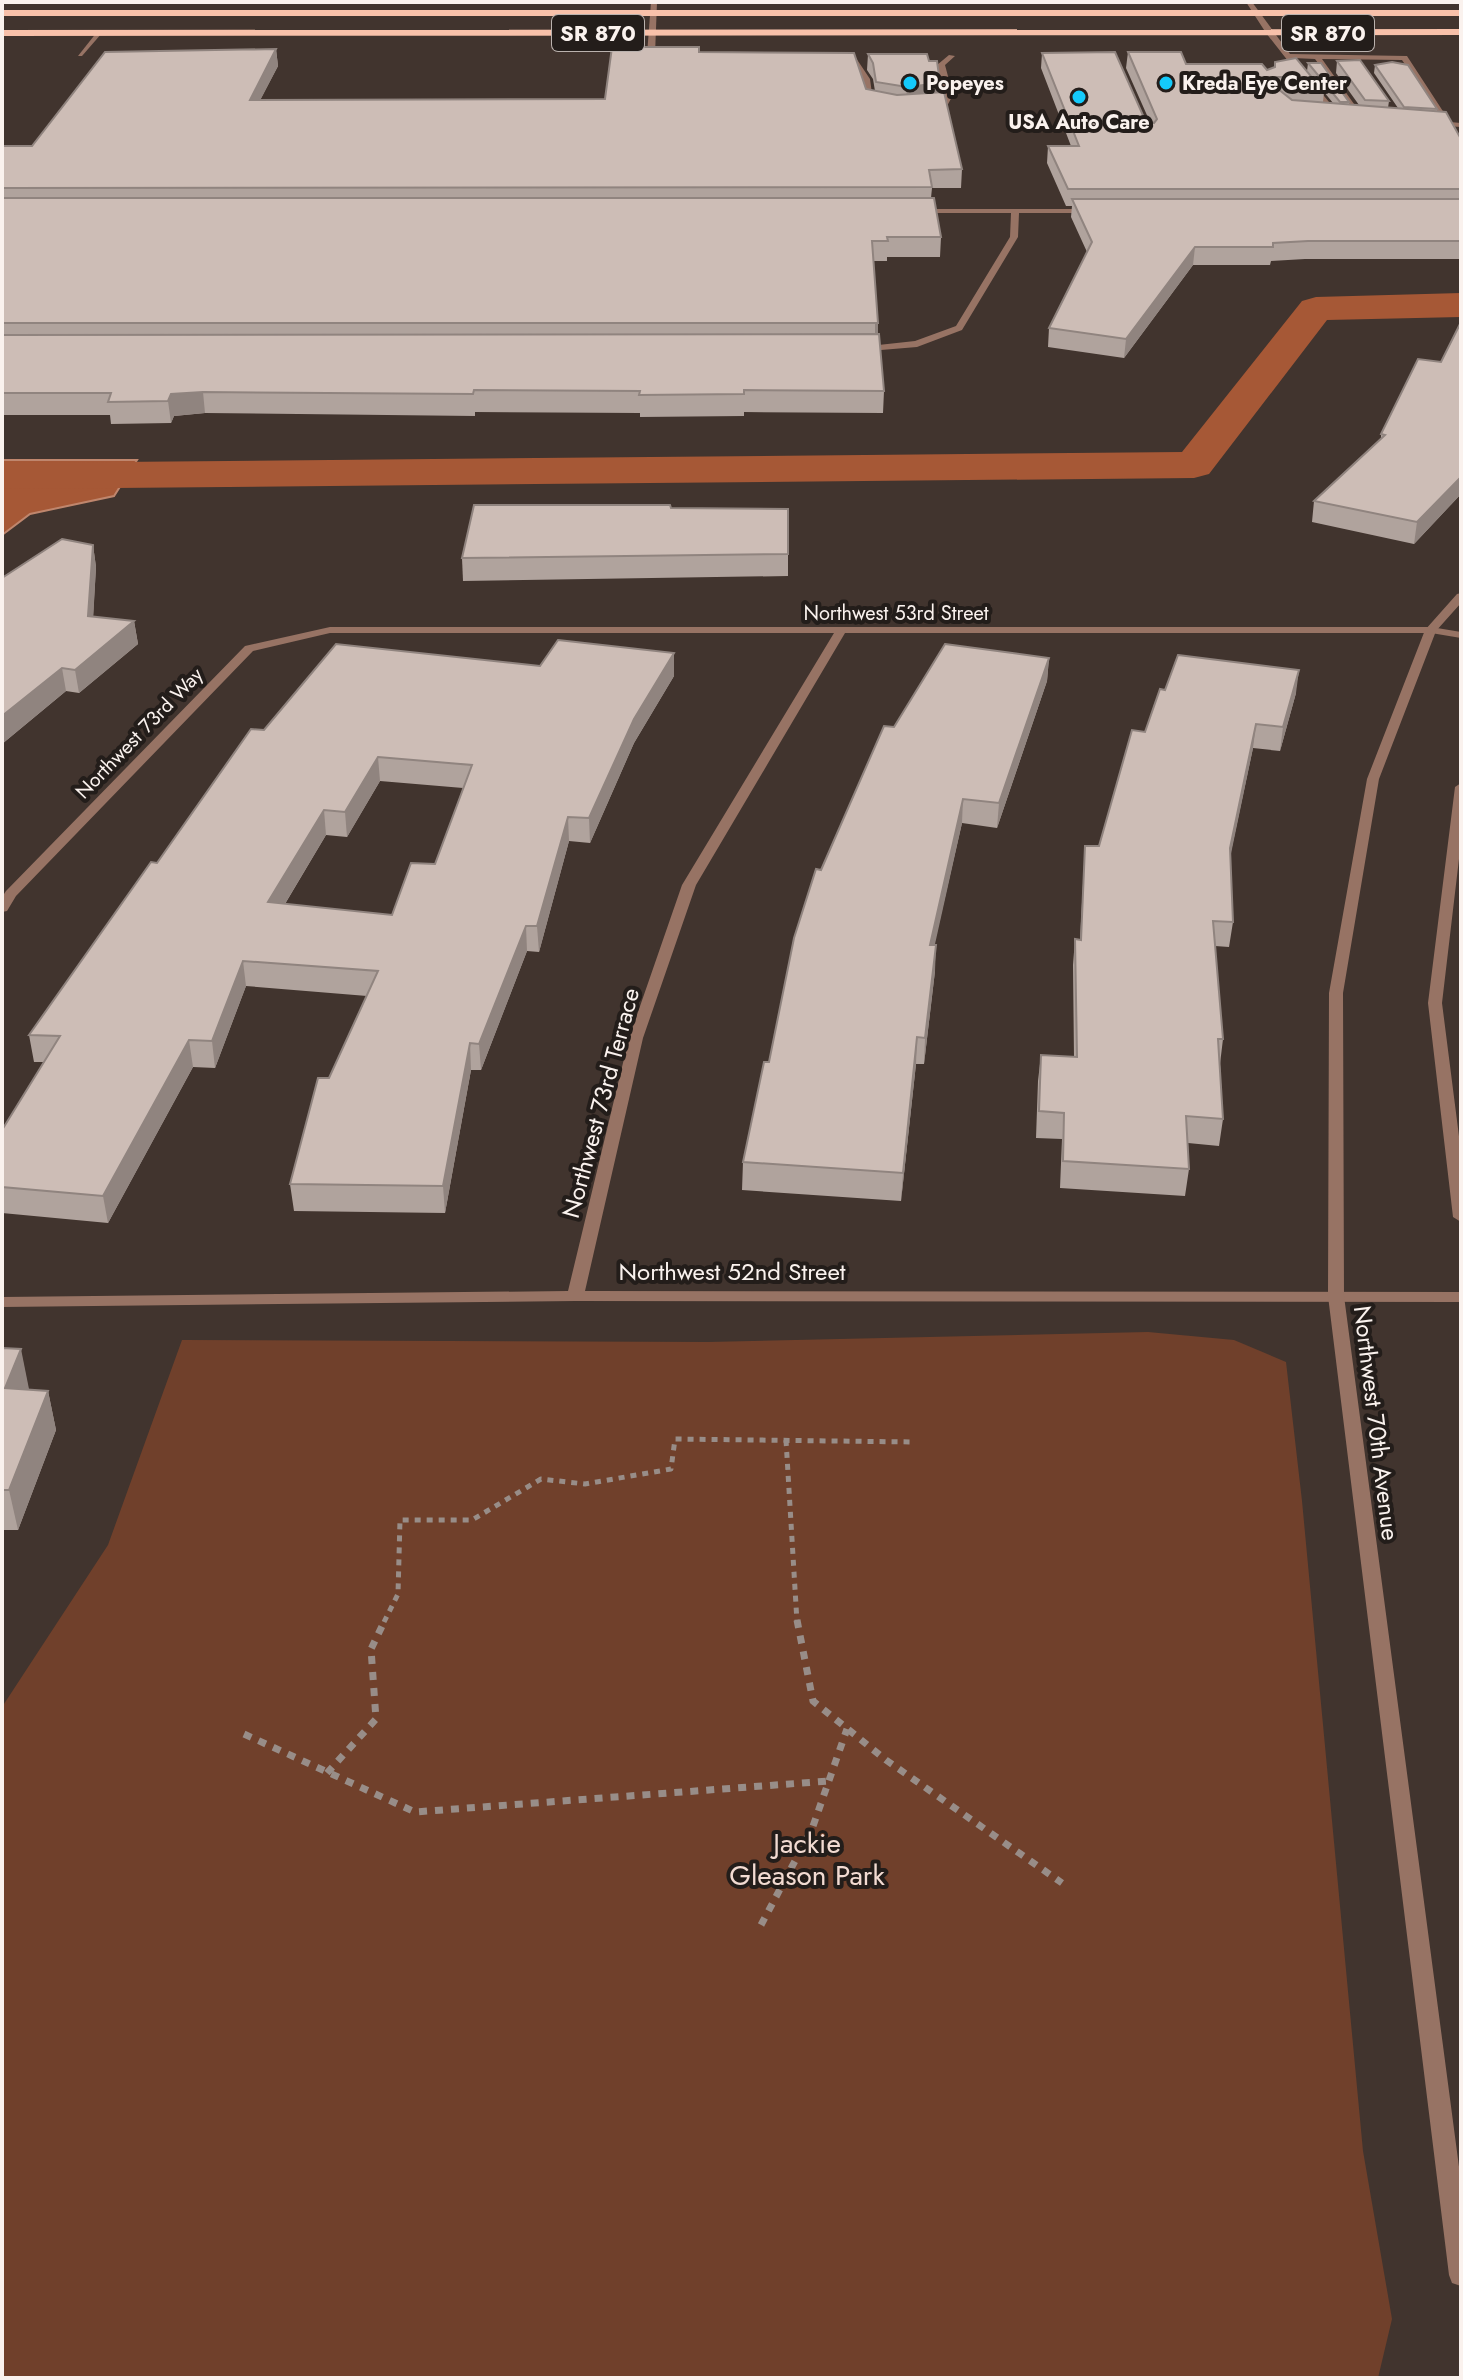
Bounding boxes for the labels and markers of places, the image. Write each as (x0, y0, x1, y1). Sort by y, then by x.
place label: Popeyes (926, 69, 1004, 98)
place label: Kreda Eye Center (1182, 69, 1348, 98)
marker: Popeyes (901, 74, 919, 92)
marker: Kreda Eye Center (1157, 74, 1175, 92)
marker: USA Auto Care (1070, 88, 1088, 106)
place label: USA Auto Care (1008, 108, 1150, 137)

